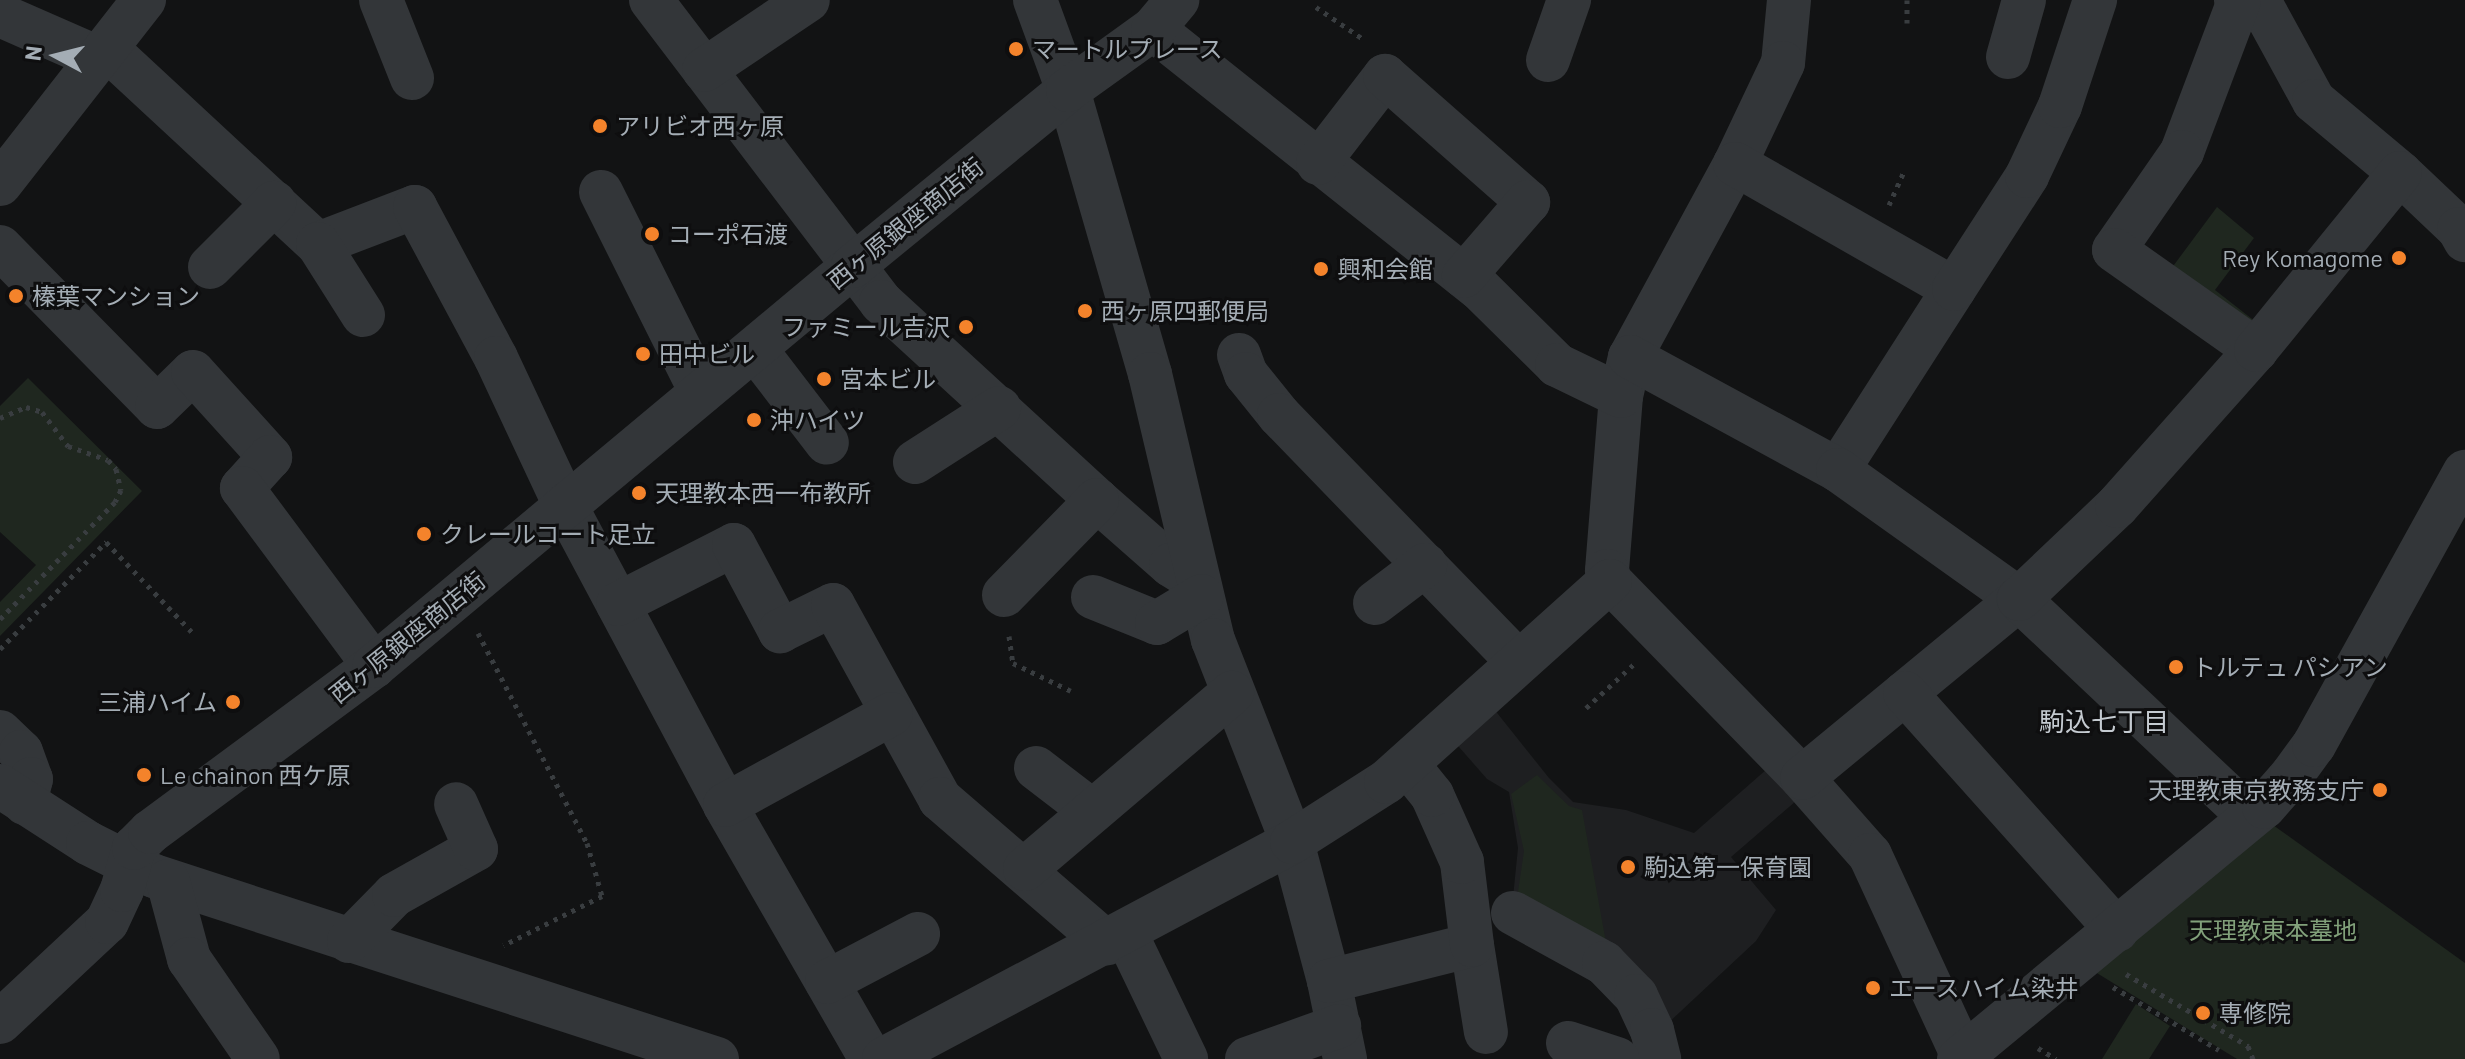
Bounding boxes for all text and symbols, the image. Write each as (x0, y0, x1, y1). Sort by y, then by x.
north arrow (16, 16, 96, 96)
place label: マートルプレース (1032, 35, 1224, 63)
marker: マートルプレース (1007, 40, 1025, 58)
text: N (18, 44, 46, 62)
place label: アリビオ西ヶ原 (616, 112, 784, 140)
marker: アリビオ西ヶ原 (591, 117, 609, 135)
street label: 西ヶ原銀座商店街 (821, 151, 989, 295)
place label: コーポ石渡 (668, 220, 788, 248)
marker: コーポ石渡 (643, 225, 661, 243)
place label: Rey Komagome (2222, 244, 2383, 272)
marker: Rey Komagome (2390, 249, 2408, 267)
place label: 興和会館 (1337, 255, 1433, 283)
marker: 興和会館 (1312, 260, 1330, 278)
place label: 榛葉マンション (32, 282, 200, 310)
marker: 榛葉マンション (7, 287, 25, 305)
place label: 西ヶ原四郵便局 (1101, 297, 1269, 325)
marker: 西ヶ原四郵便局 (1076, 302, 1094, 320)
place label: ファミール吉沢 (782, 313, 950, 341)
marker: ファミール吉沢 (957, 318, 975, 336)
place label: 田中ビル (659, 340, 755, 368)
marker: 田中ビル (634, 345, 652, 363)
place label: 宮本ビル (840, 365, 936, 393)
marker: 宮本ビル (815, 370, 833, 388)
place label: 沖ハイツ (770, 406, 866, 434)
marker: 沖ハイツ (745, 411, 763, 429)
place label: 天理教本西一布教所 (655, 479, 871, 507)
marker: 天理教本西一布教所 (630, 484, 648, 502)
place label: クレールコート足立 (440, 520, 656, 548)
marker: クレールコート足立 (415, 525, 433, 543)
street label: 西ヶ原銀座商店街 (323, 565, 491, 709)
place label: トルテュ パシアン (2192, 653, 2389, 681)
marker: トルテュ パシアン (2167, 658, 2185, 676)
place label: 三浦ハイム (97, 688, 217, 716)
marker: 三浦ハイム (224, 693, 242, 711)
district label: 駒込七丁目 (2039, 705, 2169, 737)
place label: Le chainon 西ケ原 (160, 761, 351, 789)
marker: Le chainon 西ケ原 (135, 766, 153, 784)
place label: 天理教東京教務支庁 (2148, 776, 2364, 804)
marker: 天理教東京教務支庁 (2371, 781, 2389, 799)
place label: 駒込第一保育園 (1644, 853, 1812, 881)
marker: 駒込第一保育園 (1619, 858, 1637, 876)
park label: 天理教東本墓地 (2189, 916, 2357, 944)
place label: エースハイム染井 (1889, 974, 2081, 1002)
marker: エースハイム染井 (1864, 979, 1882, 997)
place label: 専修院 (2219, 999, 2291, 1027)
marker: 専修院 (2194, 1004, 2212, 1022)

